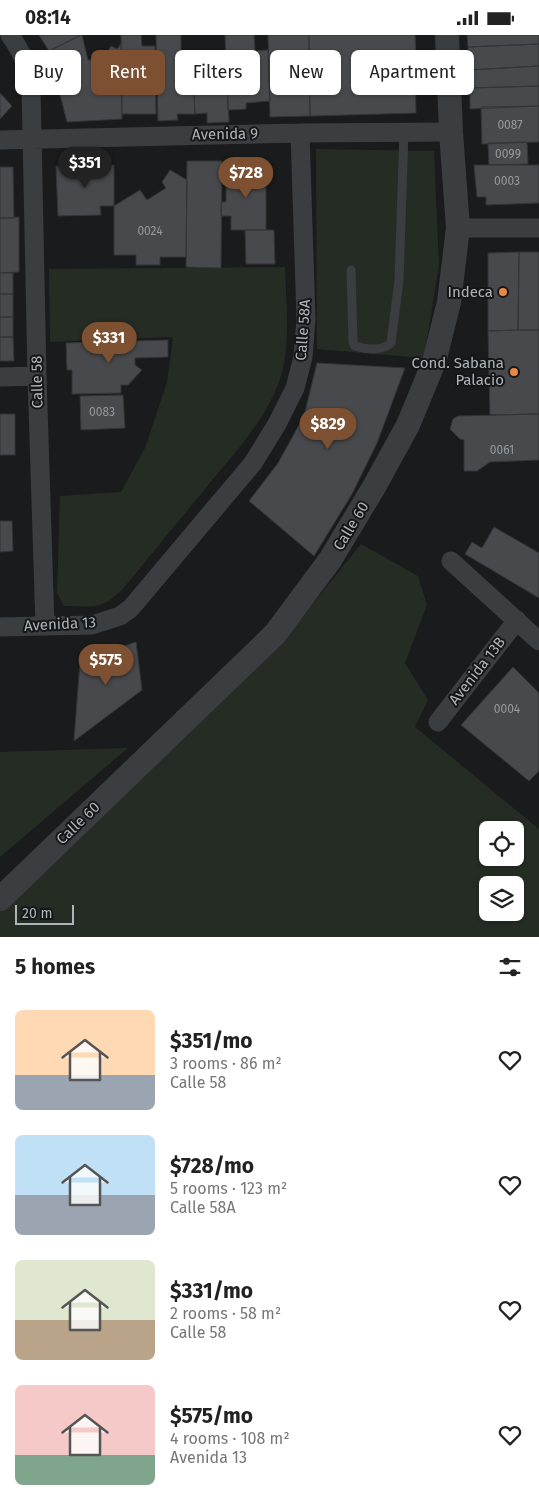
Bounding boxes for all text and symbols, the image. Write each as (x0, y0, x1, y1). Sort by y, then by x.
text: 08:14 (25, 6, 71, 29)
chip: Buy (15, 50, 81, 95)
chip: Rent (91, 50, 165, 95)
chip: Filters (175, 50, 260, 95)
chip: New (270, 50, 341, 95)
chip: Apartment (351, 50, 474, 95)
house number: 0087 (497, 118, 523, 132)
street label: Avenida 9 (192, 124, 258, 144)
pin: $351 (55, 147, 115, 189)
house number: 0099 (495, 147, 521, 161)
text: $351 (69, 153, 101, 172)
pin: $728 (216, 156, 276, 199)
text: $728 (229, 163, 263, 182)
house number: 0003 (494, 174, 520, 188)
house number: 0024 (137, 224, 163, 238)
place label: Indeca (447, 283, 493, 301)
marker: Indeca (497, 286, 509, 298)
street label: Calle 58A (292, 298, 314, 361)
pin: $331 (79, 321, 139, 364)
text: $331 (93, 328, 125, 347)
place label: Cond. Sabana Palacio (412, 354, 504, 389)
street label: Calle 58 (28, 355, 46, 409)
marker: Cond. Sabana Palacio (508, 366, 520, 378)
house number: 0083 (89, 405, 115, 419)
pin: $829 (298, 407, 358, 450)
text: $829 (311, 414, 346, 433)
house number: 0061 (490, 443, 514, 457)
street label: Calle 60 (330, 498, 372, 554)
street label: Avenida 13 (23, 613, 97, 635)
street label: Avenida 13B (445, 633, 509, 709)
pin: $575 (76, 643, 136, 686)
text: $575 (90, 650, 122, 669)
house number: 0004 (494, 702, 521, 716)
street label: Calle 60 (53, 798, 103, 848)
map controls (479, 821, 524, 921)
button: locate (479, 821, 524, 866)
button: layers (479, 876, 524, 921)
scale bar (15, 902, 74, 925)
text: 20 m (22, 905, 52, 922)
icon: filters (496, 953, 524, 981)
text: 5 homes (15, 954, 95, 980)
text: $351/mo (170, 1028, 253, 1054)
icon: home (55, 1030, 115, 1090)
icon: heart (496, 1046, 524, 1074)
text: 3 rooms · 86 m² (170, 1054, 282, 1073)
text: Calle 58 (170, 1073, 226, 1092)
text: $728/mo (170, 1153, 254, 1179)
icon: home (55, 1155, 115, 1215)
icon: heart (496, 1171, 524, 1199)
text: 5 rooms · 123 m² (170, 1179, 287, 1198)
text: Calle 58A (170, 1198, 236, 1217)
text: $331/mo (170, 1278, 253, 1304)
icon: home (55, 1280, 115, 1340)
icon: heart (496, 1296, 524, 1324)
text: 2 rooms · 58 m² (170, 1304, 281, 1323)
text: Calle 58 (170, 1323, 226, 1342)
text: $575/mo (170, 1403, 253, 1429)
icon: home (55, 1405, 115, 1465)
icon: heart (496, 1421, 524, 1449)
text: 4 rooms · 108 m² (170, 1429, 290, 1448)
text: Avenida 13 (170, 1448, 247, 1467)

